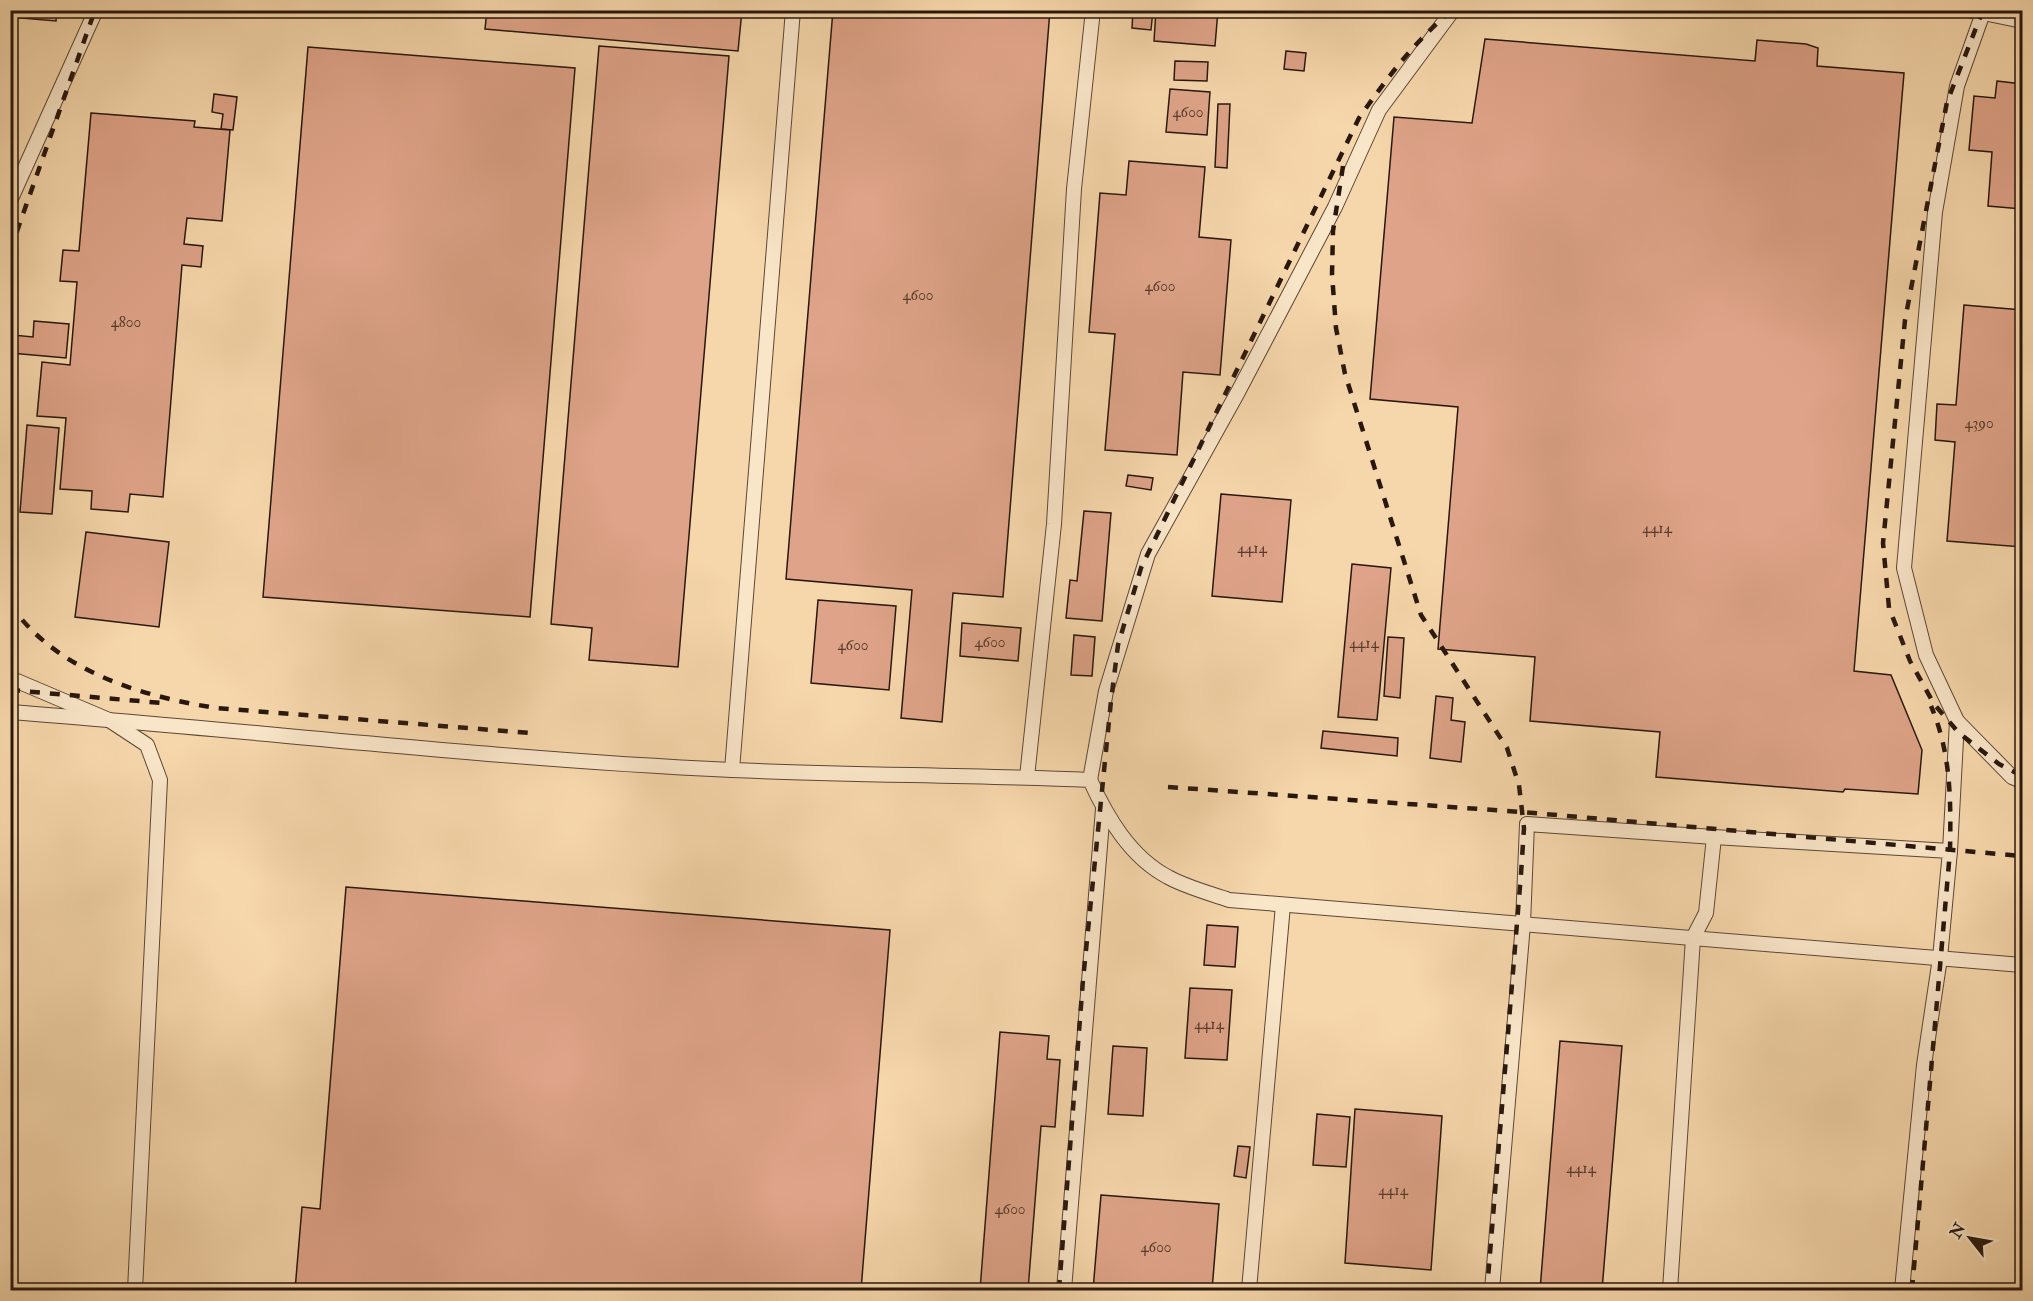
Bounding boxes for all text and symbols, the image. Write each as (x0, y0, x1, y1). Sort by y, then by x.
house number: 4600 (1172, 103, 1204, 122)
house number: 4600 (1144, 277, 1176, 296)
house number: 4600 (902, 286, 934, 305)
house number: 4800 (111, 313, 141, 332)
house number: 4390 (1964, 414, 1994, 433)
house number: 4414 (1642, 519, 1673, 538)
house number: 4414 (1237, 539, 1268, 558)
house number: 4600 (974, 633, 1006, 652)
house number: 4414 (1349, 634, 1380, 653)
house number: 4600 (837, 636, 869, 655)
house number: 4414 (1194, 1015, 1225, 1034)
house number: 4414 (1566, 1159, 1597, 1178)
house number: 4414 (1378, 1181, 1409, 1200)
house number: 4600 (994, 1200, 1026, 1219)
north arrow (1940, 1208, 2000, 1268)
text: N (1945, 1219, 1971, 1243)
house number: 4600 (1140, 1238, 1172, 1257)

